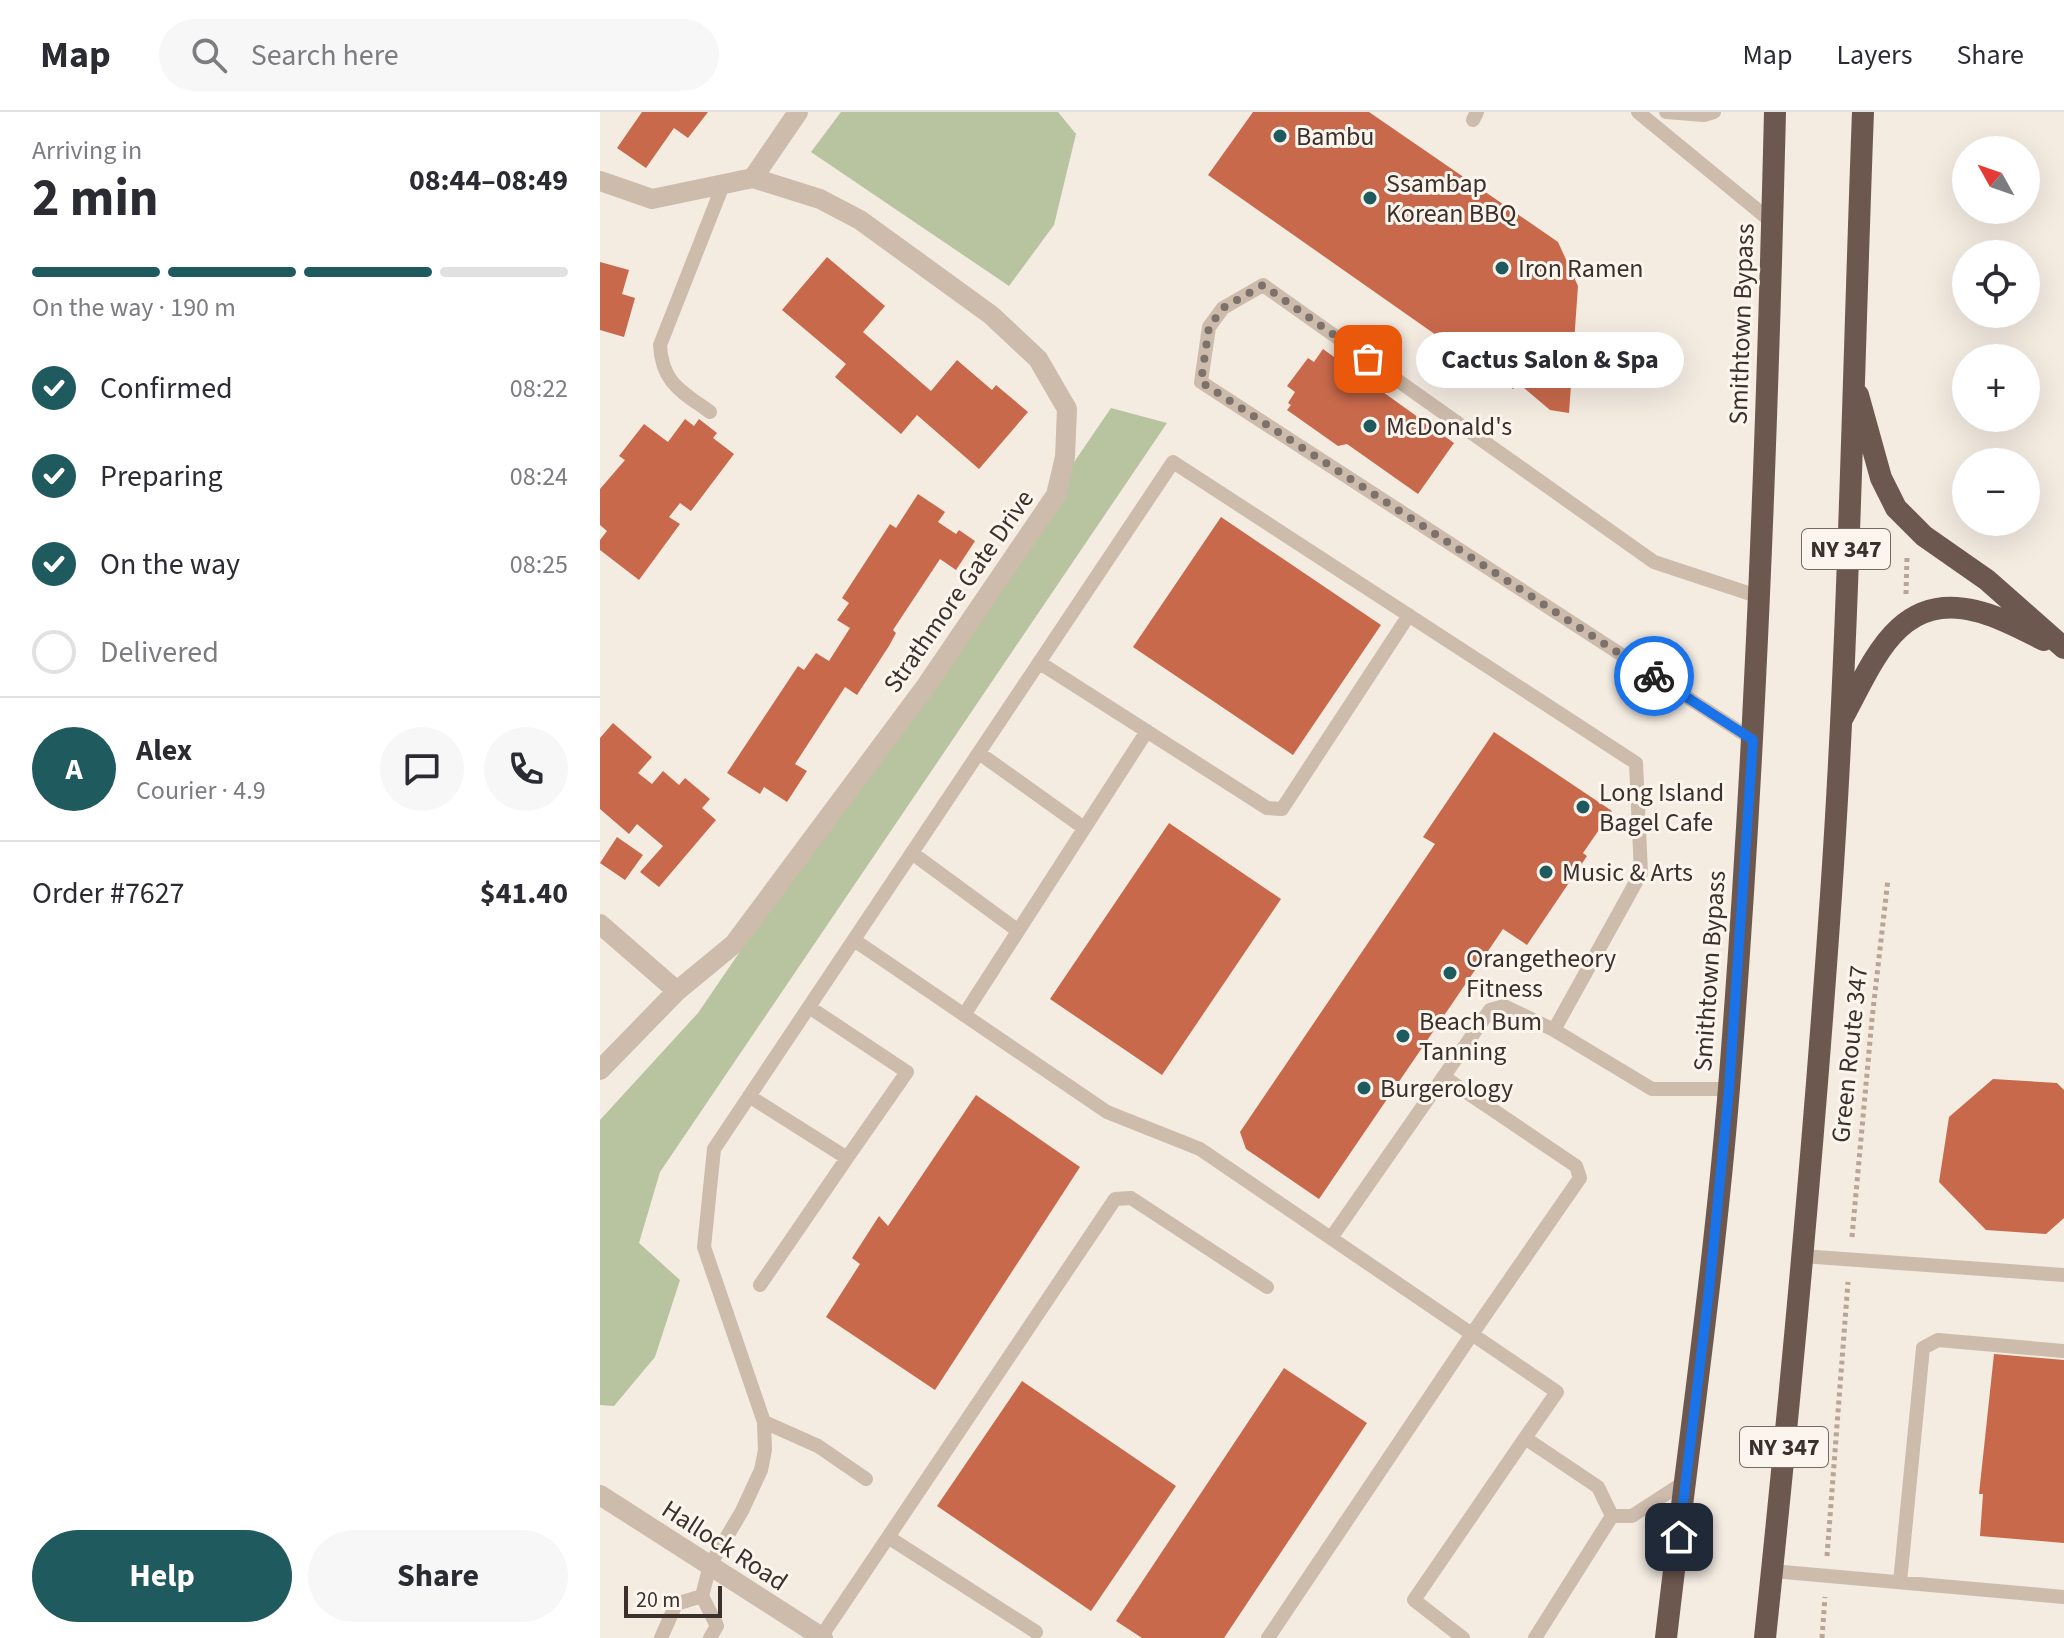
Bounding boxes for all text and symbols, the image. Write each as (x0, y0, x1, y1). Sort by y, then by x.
search box (159, 19, 719, 91)
text: Map (40, 28, 111, 82)
icon: search (187, 33, 231, 77)
text: Search here (251, 34, 399, 77)
text: Map (1742, 35, 1792, 75)
text: Layers (1836, 35, 1912, 75)
text: Share (1956, 35, 2024, 75)
place label: Bambu (1296, 118, 1374, 155)
marker: Bambu (1271, 127, 1289, 145)
text: Arriving in (32, 132, 142, 169)
north arrow (1952, 136, 2040, 224)
map controls (1952, 136, 2040, 536)
text: 08:44–08:49 (409, 159, 568, 202)
text: 2 min (32, 162, 159, 236)
place label: Ssambap Korean BBQ (1386, 165, 1517, 232)
marker: Ssambap Korean BBQ (1361, 189, 1379, 207)
street label: Smithtown Bypass (1719, 223, 1764, 425)
button: locate (1952, 240, 2040, 328)
place label: Iron Ramen (1518, 250, 1644, 287)
marker: Iron Ramen (1493, 259, 1511, 277)
text: On the way · 190 m (32, 289, 236, 326)
pin (1334, 325, 1402, 393)
callout: Cactus Salon & Spa (1416, 331, 1684, 387)
icon: bag (1346, 337, 1390, 381)
text: Cactus Salon & Spa (1441, 341, 1659, 378)
button: + (1952, 344, 2040, 432)
icon: check (32, 366, 76, 410)
text: Confirmed (100, 367, 233, 410)
text: 08:22 (510, 370, 568, 407)
place label: McDonald's (1386, 408, 1512, 445)
marker: McDonald's (1361, 417, 1379, 435)
button: − (1952, 448, 2040, 536)
icon: check (32, 454, 76, 498)
text: Preparing (100, 455, 223, 498)
text: 08:24 (510, 458, 568, 495)
street label: Strathmore Gate Drive (874, 482, 1042, 700)
road number: NY 347 (1802, 529, 1890, 569)
icon: check (32, 542, 76, 586)
text: On the way (100, 543, 240, 586)
text: 08:25 (510, 546, 568, 583)
text: Delivered (100, 631, 219, 674)
courier (1614, 636, 1694, 716)
icon: bike (1632, 654, 1676, 698)
button: chat (380, 727, 464, 811)
button: phone (484, 727, 568, 811)
text: Alex (136, 729, 192, 772)
text: A (65, 748, 83, 791)
text: Courier · 4.9 (136, 772, 266, 809)
place label: Long Island Bagel Cafe (1599, 774, 1724, 841)
marker: Long Island Bagel Cafe (1574, 798, 1592, 816)
place label: Music & Arts (1562, 854, 1693, 891)
marker: Music & Arts (1537, 863, 1555, 881)
street label: Smithtown Bypass (1684, 869, 1735, 1073)
text: Order #7627 (32, 872, 185, 915)
text: $41.40 (480, 872, 568, 915)
place label: Orangetheory Fitness (1466, 940, 1616, 1007)
marker: Orangetheory Fitness (1441, 964, 1459, 982)
street label: Green Route 347 (1822, 964, 1877, 1145)
place label: Beach Bum Tanning (1419, 1003, 1542, 1070)
marker: Beach Bum Tanning (1394, 1027, 1412, 1045)
place label: Burgerology (1380, 1070, 1513, 1107)
marker: Burgerology (1355, 1079, 1373, 1097)
road number: NY 347 (1740, 1427, 1828, 1467)
street label: Hallock Road (655, 1491, 795, 1600)
pin (1645, 1503, 1713, 1571)
icon: home (1657, 1515, 1701, 1559)
button: Help (32, 1530, 292, 1622)
button: Share (308, 1530, 568, 1622)
scale bar (624, 1582, 722, 1618)
text: 20 m (636, 1584, 681, 1616)

